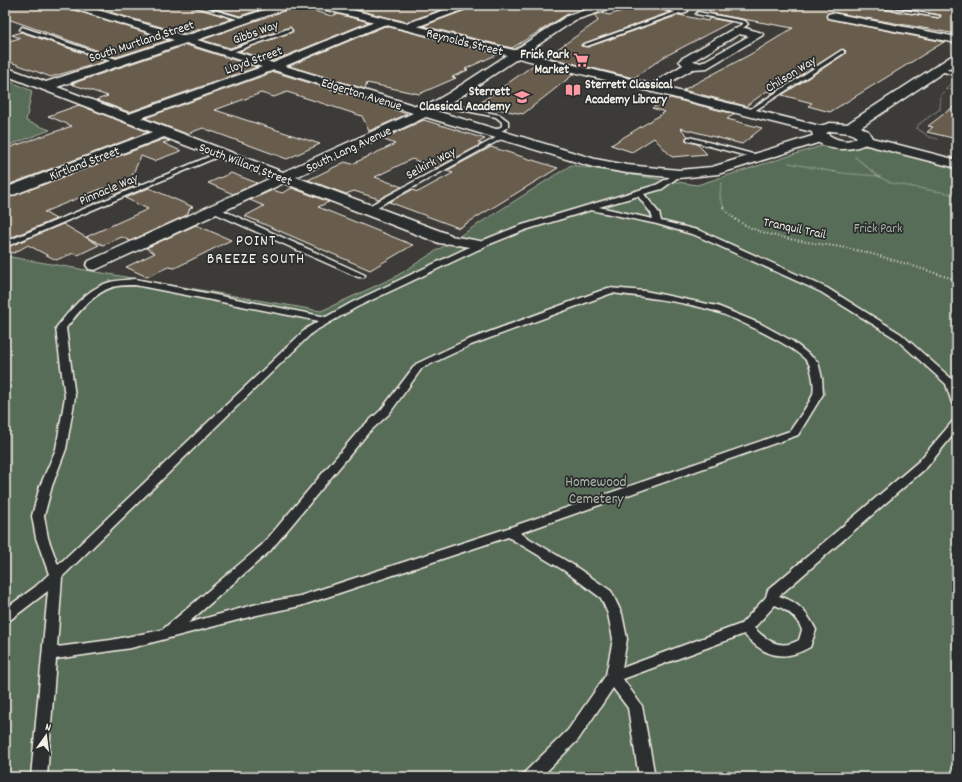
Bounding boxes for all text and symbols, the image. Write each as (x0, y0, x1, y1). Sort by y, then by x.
street label: South Murtland Street (87, 16, 197, 68)
street label: Gibbs Way (230, 16, 282, 50)
street label: Reynolds Street (424, 25, 505, 62)
street label: Lloyd Street (222, 42, 286, 81)
place label: Frick Park Market (520, 46, 570, 80)
supermarket icon: Frick Park Market (572, 51, 590, 69)
street label: Chilson Way (762, 52, 821, 98)
street label: Edgerton Avenue (319, 74, 404, 117)
place label: Sterrett Classical Academy Library (585, 76, 673, 110)
library icon: Sterrett Classical Academy Library (564, 81, 582, 99)
place label: Sterrett Classical Academy (419, 83, 511, 117)
school or university icon: Sterrett Classical Academy (513, 88, 531, 106)
street label: South Lang Avenue (303, 122, 395, 178)
street label: South Willard Street (196, 139, 295, 192)
street label: Kirtland Street (47, 142, 123, 186)
street label: Selkirk Way (403, 143, 460, 185)
street label: Pinnacle Way (77, 169, 142, 211)
street label: Tranquil Trail (761, 214, 828, 245)
park label: Frick Park (854, 220, 902, 239)
district label: POINT BREEZE SOUTH (207, 230, 305, 271)
park label: Homewood Cemetery (565, 472, 627, 511)
north arrow (26, 716, 66, 756)
text: N (43, 720, 53, 737)

